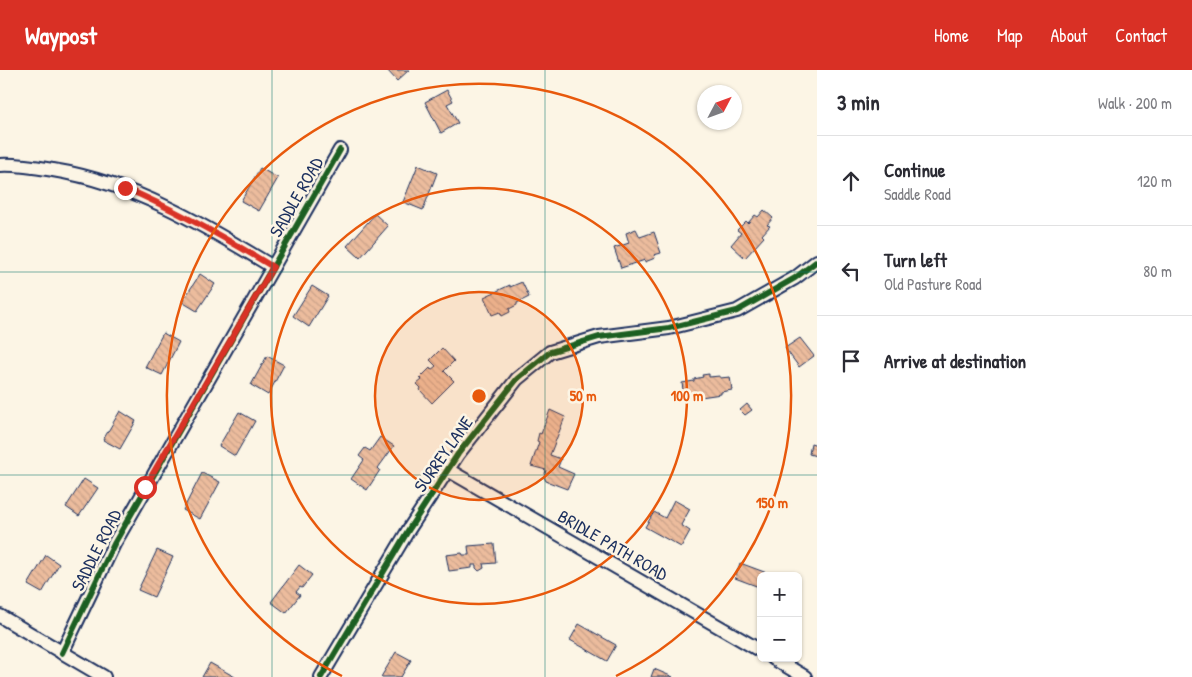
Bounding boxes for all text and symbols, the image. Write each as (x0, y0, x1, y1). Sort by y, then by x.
text: Waypost (25, 19, 97, 51)
text: Home (934, 23, 969, 48)
text: Map (997, 23, 1022, 48)
text: About (1050, 23, 1087, 48)
text: Contact (1115, 23, 1167, 48)
north arrow (697, 85, 742, 130)
text: 3 min (837, 88, 880, 117)
text: Walk · 200 m (1098, 92, 1172, 114)
street label: SADDLE ROAD (263, 152, 329, 242)
text: Continue (884, 157, 945, 183)
icon: ahead (837, 167, 865, 195)
text: 120 m (1137, 170, 1172, 192)
route end (114, 177, 137, 200)
text: Saddle Road (884, 183, 951, 205)
text: Turn left (884, 247, 947, 273)
icon: left (837, 257, 865, 285)
text: 80 m (1143, 260, 1172, 282)
text: Old Pasture Road (884, 273, 982, 295)
icon: arrive (837, 347, 865, 375)
text: Arrive at destination (884, 348, 1026, 374)
text: 50 m (570, 385, 596, 406)
text: 100 m (671, 385, 703, 406)
centre of rings (470, 387, 488, 405)
street label: SURREY LANE (408, 411, 478, 497)
route start (134, 476, 157, 499)
text: 150 m (756, 492, 788, 513)
street label: BRIDLE PATH ROAD (554, 503, 673, 587)
street label: SADDLE ROAD (65, 505, 127, 595)
map controls (757, 572, 802, 662)
button: + (757, 572, 802, 617)
button: − (757, 617, 802, 662)

